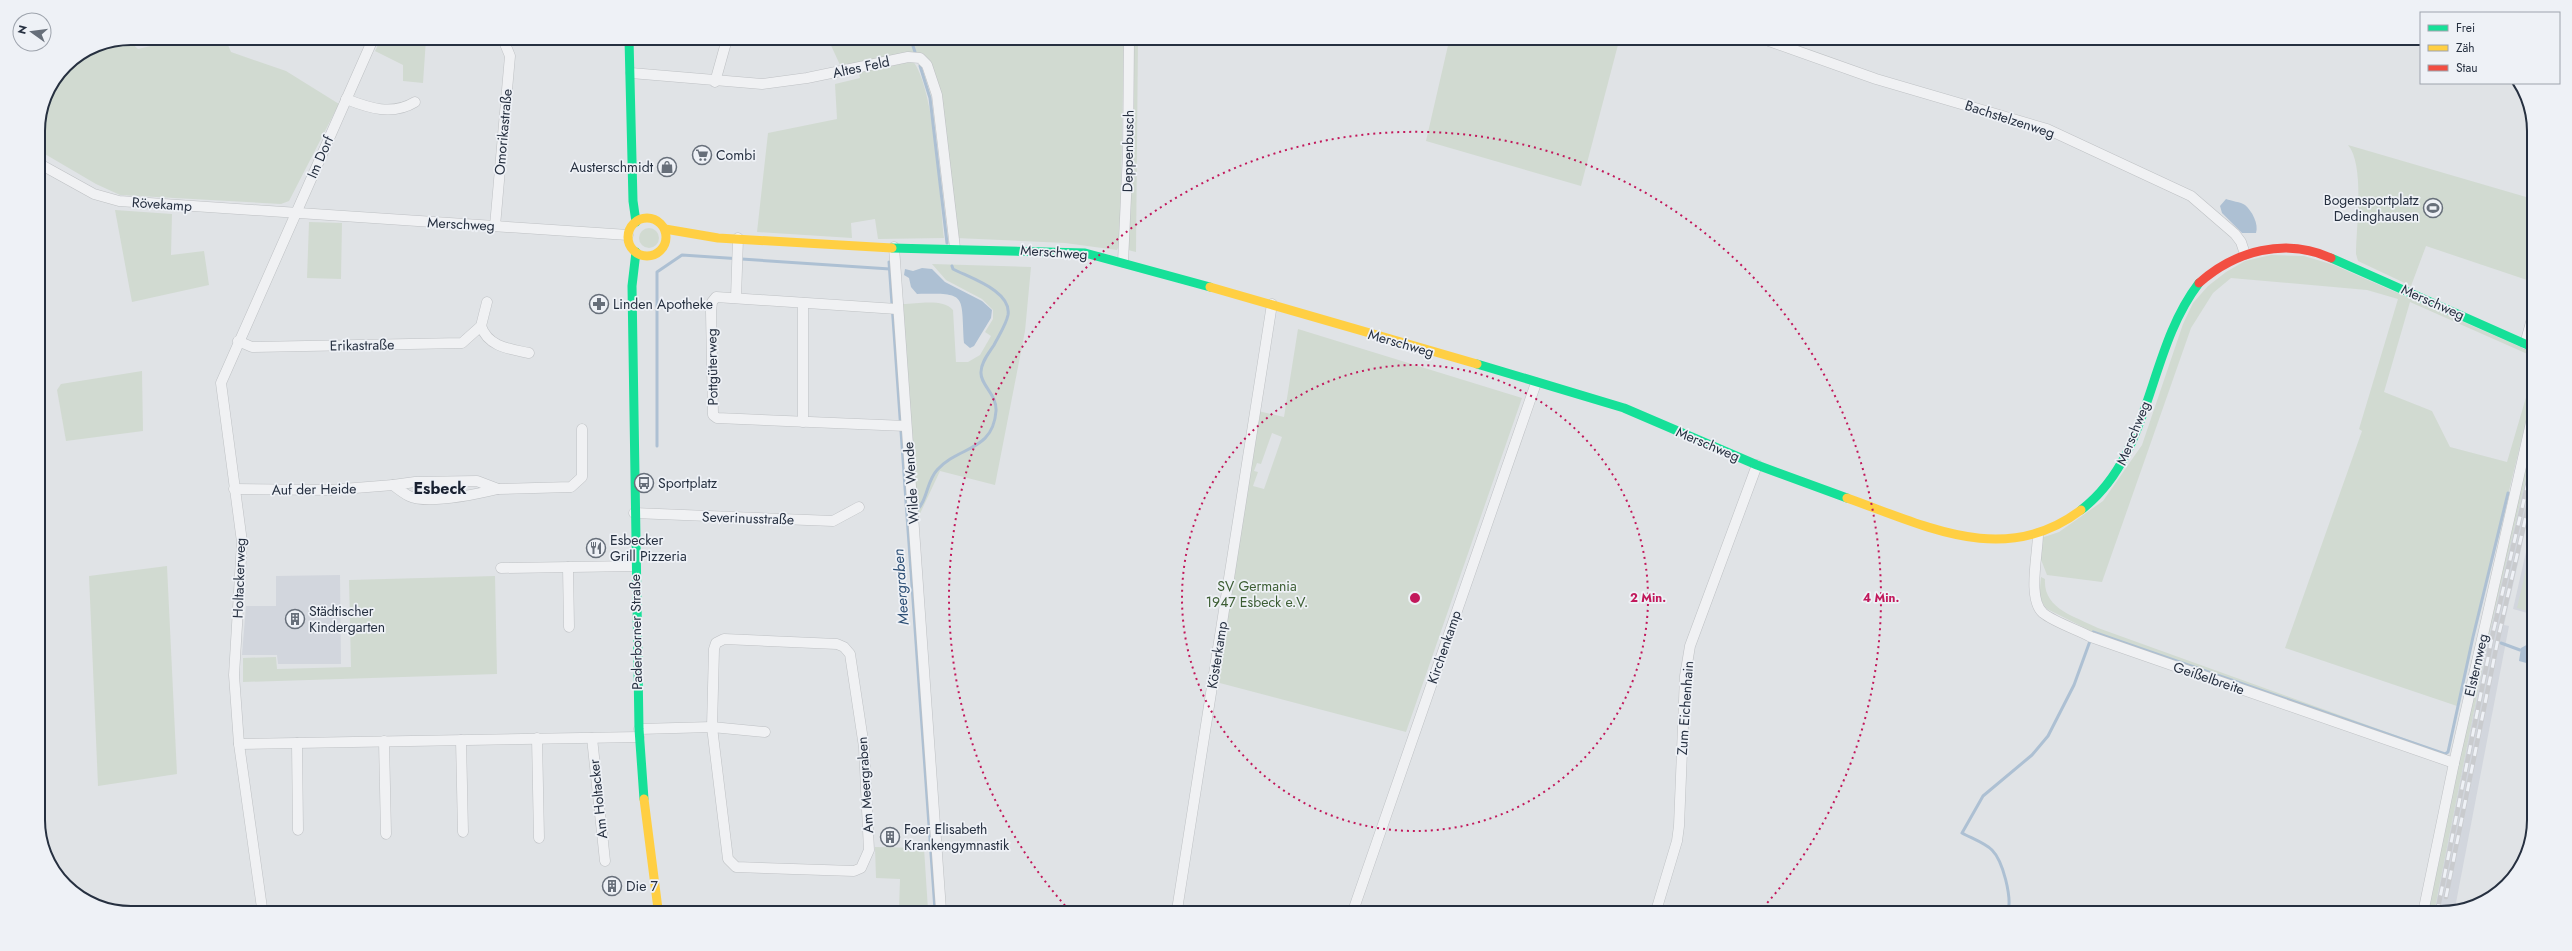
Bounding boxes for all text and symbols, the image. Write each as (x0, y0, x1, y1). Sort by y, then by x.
north arrow (12, 12, 52, 52)
legend (2420, 12, 2560, 84)
text: Frei (2456, 19, 2475, 37)
text: N (13, 23, 31, 36)
text: Zäh (2456, 39, 2475, 57)
street label: Altes Feld (831, 51, 891, 83)
text: Stau (2456, 59, 2478, 77)
street label: Omorikastraße (489, 88, 517, 176)
street label: Bachstelzenweg (1963, 95, 2057, 143)
street label: Deppenbusch (1117, 110, 1139, 192)
street label: Im Dorf (302, 132, 339, 181)
supermarket icon: Combi (691, 144, 713, 166)
place label: Combi (716, 145, 756, 165)
shop icon: Austerschmidt (656, 156, 678, 178)
place label: Austerschmidt (570, 157, 654, 177)
place label: Bogensportplatz Dedinghausen (2324, 190, 2420, 226)
street label: Rövekamp (131, 192, 193, 216)
sports icon: Bogensportplatz Dedinghausen (2422, 197, 2444, 219)
street label: Merschweg (427, 212, 495, 236)
street label: Merschweg (1020, 240, 1088, 264)
street label: Merschweg (2398, 279, 2468, 325)
pharmacy icon: Linden Apotheke (588, 293, 610, 315)
place label: Linden Apotheke (613, 294, 713, 314)
street label: Merschweg (1366, 324, 1436, 362)
street label: Pottgüterweg (701, 328, 723, 406)
street label: Erikastraße (329, 334, 395, 356)
street label: Merschweg (2111, 398, 2155, 468)
street label: Merschweg (1673, 422, 1743, 466)
street label: Wilde Wende (898, 441, 924, 525)
bus stop icon: Sportplatz (633, 472, 655, 494)
place label: Sportplatz (658, 473, 718, 493)
district label: Esbeck (413, 477, 467, 500)
street label: Auf der Heide (271, 478, 357, 500)
street label: Severinusstraße (702, 506, 794, 530)
place label: Esbecker Grill Pizzeria (610, 530, 687, 566)
street label: Holtackerweg (228, 537, 250, 619)
restaurant icon: Esbecker Grill Pizzeria (585, 537, 607, 559)
water label: Meergraben (887, 548, 915, 626)
street label: Paderborner Straße (625, 574, 647, 690)
park label: SV Germania 1947 Esbeck e.V. (1206, 576, 1308, 612)
text: 2 Min. (1630, 589, 1666, 607)
text: 4 Min. (1863, 589, 1900, 607)
centre of rings (1408, 591, 1422, 605)
place label: Städtischer Kindergarten (309, 601, 385, 637)
building icon: Städtischer Kindergarten (284, 608, 306, 630)
street label: Kirchenkamp (1422, 608, 1466, 686)
street label: Kösterkamp (1202, 620, 1232, 690)
street label: Elsternweg (2459, 632, 2493, 698)
street label: Geißelbreite (2171, 656, 2247, 700)
street label: Zum Eichenhain (1672, 660, 1698, 756)
street label: Am Meergraben (852, 736, 878, 834)
street label: Am Holtacker (584, 758, 612, 840)
place label: Foer Elisabeth Krankengymnastik (904, 819, 1010, 855)
building icon: Foer Elisabeth Krankengymnastik (879, 826, 901, 848)
building icon: Die 7 (601, 875, 623, 897)
place label: Die 7 (626, 876, 659, 896)

